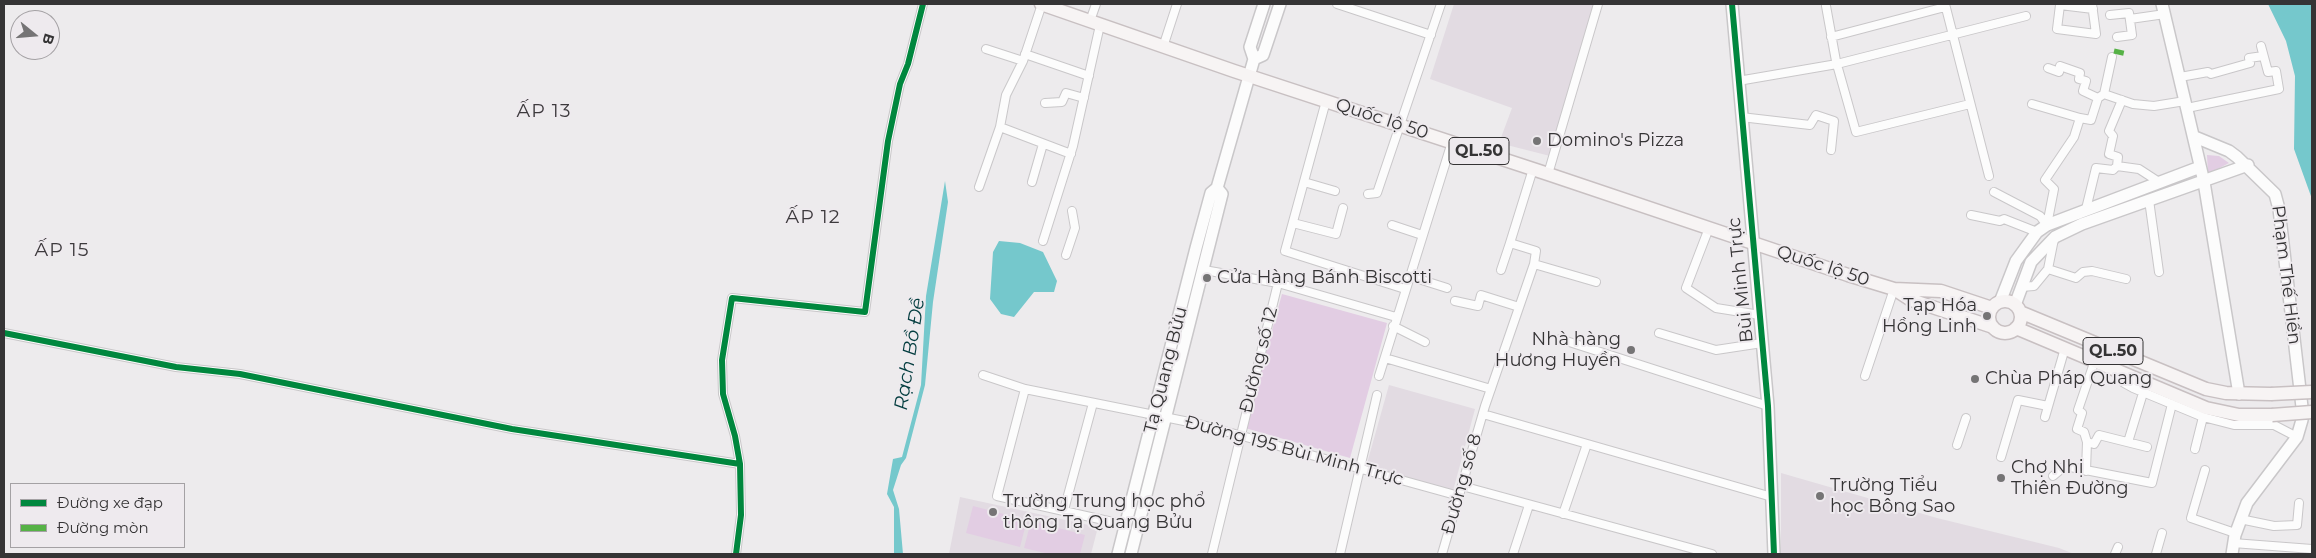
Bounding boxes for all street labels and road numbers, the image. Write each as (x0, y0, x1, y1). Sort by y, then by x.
street label: Quốc lộ 50 (1333, 94, 1431, 144)
road number: QL.50 (1449, 138, 1509, 164)
street label: Phạm Thế Hiển (2267, 204, 2305, 346)
street label: Bùi Minh Trực (1724, 216, 1758, 344)
street label: Quốc lộ 50 (1774, 241, 1872, 291)
street label: Tạ Quang Bửu (1140, 304, 1192, 436)
street label: Đường số 12 (1235, 305, 1283, 415)
road number: QL.50 (2083, 338, 2143, 364)
street label: Đường 195 Bùi Minh Trực (1182, 411, 1406, 491)
street label: Đường số 8 (1437, 431, 1487, 537)

